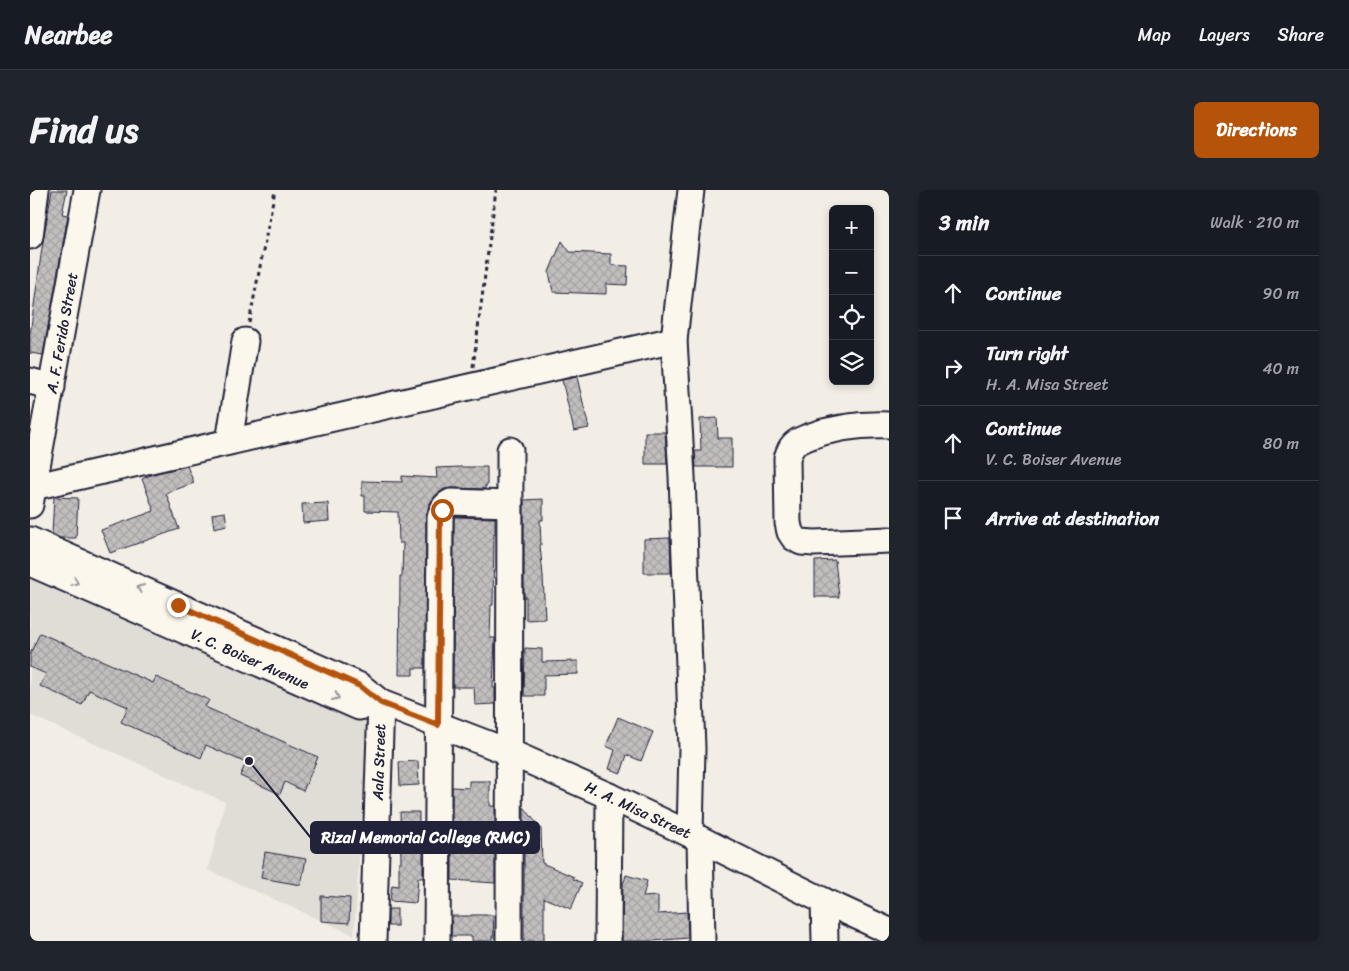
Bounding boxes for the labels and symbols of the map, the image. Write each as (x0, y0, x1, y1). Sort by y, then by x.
street label: A. F. Ferido Street (38, 270, 86, 397)
route start (431, 499, 454, 522)
one-way arrow (70, 576, 79, 587)
one-way arrow (136, 584, 145, 595)
route end (167, 594, 190, 617)
street label: V. C. Boiser Avenue (187, 621, 313, 697)
one-way arrow (331, 690, 340, 701)
street label: Aala Street (365, 723, 393, 802)
street label: H. A. Misa Street (580, 774, 696, 846)
callout: Rizal Memorial College (RMC) (311, 822, 539, 853)
text: Rizal Memorial College (RMC) (320, 823, 530, 852)

